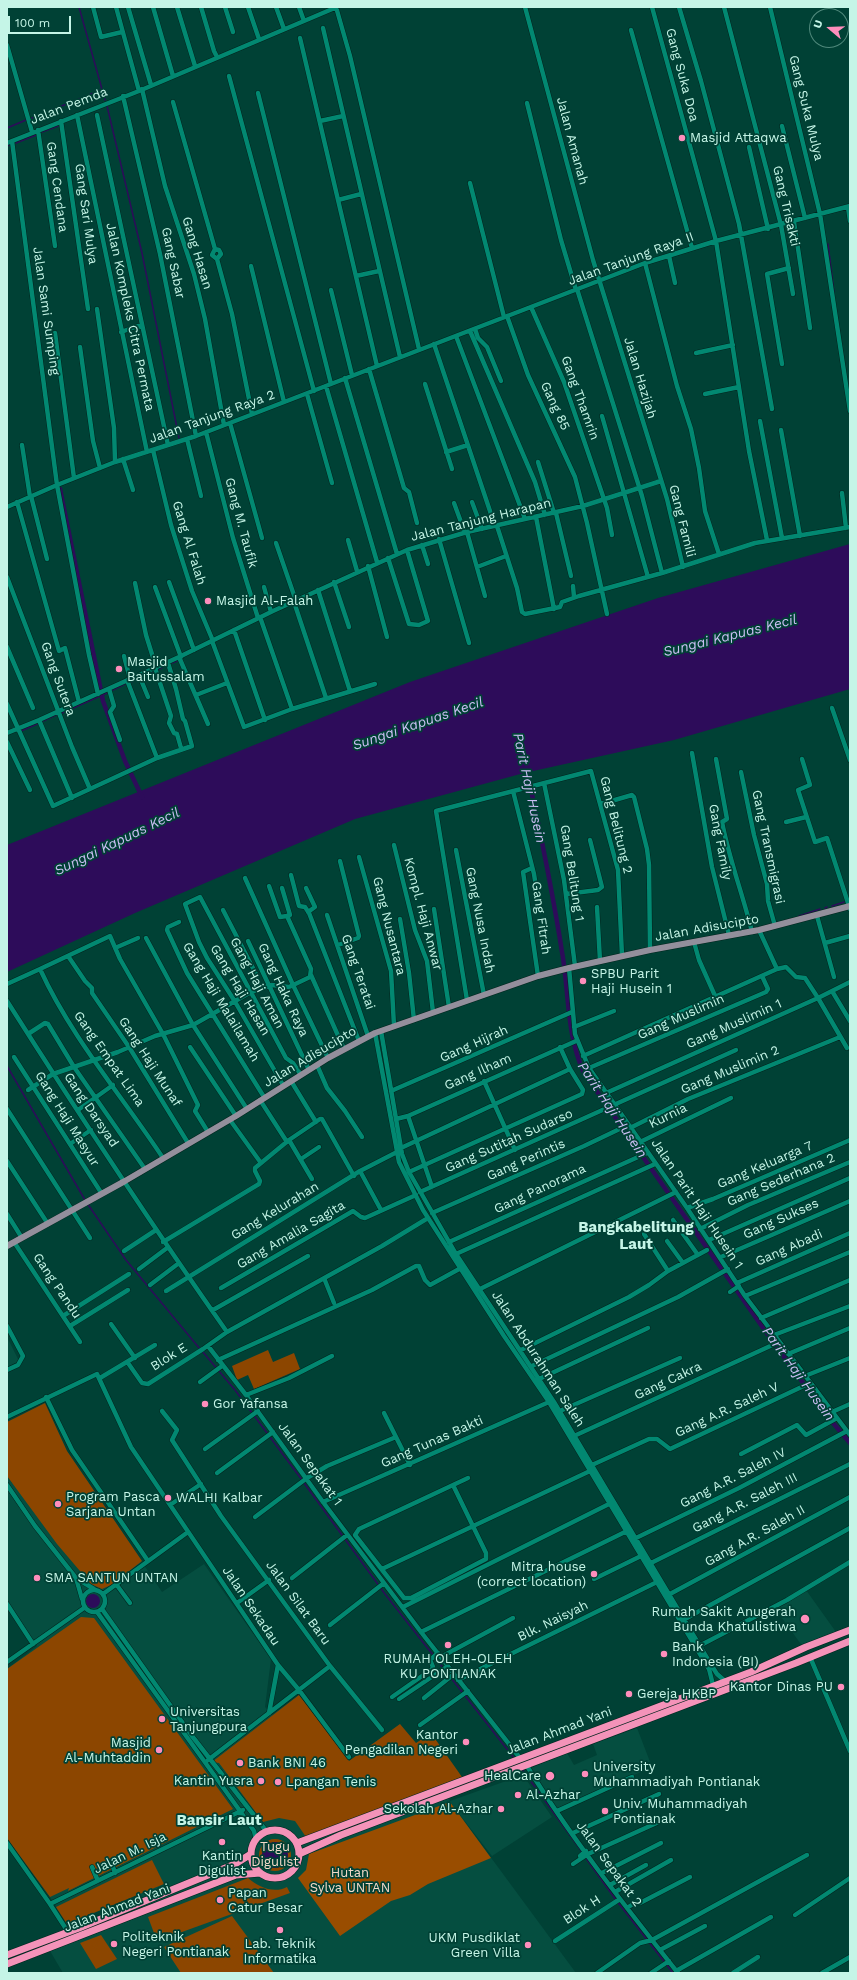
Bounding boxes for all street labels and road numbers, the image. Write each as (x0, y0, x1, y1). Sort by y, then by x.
street label: Gang Suka Doa (662, 27, 702, 123)
street label: Gang Suka Mulya (785, 54, 827, 162)
street label: Jalan Pemda (28, 84, 110, 128)
street label: Jalan Amanah (553, 95, 591, 187)
street label: Gang Cendana (43, 141, 71, 233)
street label: Gang Sari Mulya (71, 163, 101, 265)
street label: Gang Trisakti (769, 164, 803, 248)
street label: Gang Hasan (179, 215, 215, 291)
street label: Jalan Kompleks Citra Permata (102, 221, 158, 413)
street label: Gang Sabar (158, 226, 188, 300)
street label: Jalan Tanjung Raya II (566, 229, 696, 289)
street label: Jalan Sami Sumping (29, 246, 63, 376)
street label: Jalan Hazijah (620, 335, 660, 421)
street label: Gang Thamrin (558, 354, 602, 442)
street label: Gang 85 (537, 379, 573, 433)
street label: Jalan Tanjung Raya 2 (147, 387, 277, 447)
street label: Gang M. Taufik (221, 476, 261, 570)
street label: Gang Famili (665, 483, 699, 559)
street label: Jalan Tanjung Harapan (409, 495, 553, 545)
street label: Gang Al Falah (169, 499, 209, 587)
street label: Gang Sutera (37, 640, 79, 718)
street label: Gang Belitung 2 (596, 775, 636, 875)
street label: Gang Transmigrasi (748, 789, 788, 905)
street label: Gang Family (705, 803, 735, 881)
street label: Gang Belitung 1 (557, 824, 587, 922)
street label: Kompl. Haji Anwar (400, 856, 446, 972)
street label: Gang Nusa Indah (462, 866, 498, 974)
street label: Gang Nusantara (369, 875, 409, 977)
street label: Gang Fitrah (528, 881, 554, 955)
street label: Jalan Adisucipto (654, 911, 760, 945)
street label: Gang Teratai (338, 932, 378, 1012)
street label: Gang Haji Aman (226, 935, 288, 1031)
street label: Gang Haji Malailamah (179, 939, 263, 1065)
street label: Gang Haka Raya (254, 941, 312, 1039)
street label: Gang Haji Hasan (207, 942, 273, 1038)
street label: Gang Muslimin (635, 991, 727, 1043)
street label: Gang Muslimin 1 (684, 996, 784, 1052)
street label: Gang Empat Lima (70, 1008, 148, 1110)
street label: Gang Haji Munaf (115, 1014, 185, 1110)
street label: Gang Hijrah (437, 1022, 511, 1066)
street label: Jalan Adisucipto (261, 1023, 359, 1091)
street label: Gang Muslimin 2 (678, 1042, 782, 1098)
street label: Gang Ilham (442, 1050, 514, 1094)
street label: Gang Haji Masyur (31, 1069, 103, 1169)
street label: Gang Darsyad (60, 1070, 122, 1150)
street label: Kurnia (646, 1100, 690, 1132)
street label: Gang Sutitah Sudarso (443, 1106, 575, 1176)
street label: Gang Perintis (484, 1136, 568, 1184)
street label: Jalan Parit Haji Husein 1 (648, 1136, 746, 1272)
street label: Gang Keluarga 7 (715, 1138, 815, 1192)
street label: Gang Sederhana 2 (725, 1150, 837, 1210)
street label: Gang Panorama (492, 1161, 588, 1217)
street label: Gang Kelurahan (228, 1179, 322, 1243)
street label: Gang Sukses (741, 1195, 821, 1243)
street label: Gang Amalia Sagita (234, 1198, 348, 1272)
street label: Gang Abadi (753, 1226, 825, 1270)
street label: Gang Pandu (29, 1250, 85, 1322)
street label: Jalan Abdurahman Saleh (488, 1288, 588, 1430)
street label: Blok E (148, 1340, 190, 1374)
street label: Gang Cakra (632, 1359, 704, 1403)
street label: Gang A.R. Saleh V (673, 1379, 781, 1441)
street label: Gang Tunas Bakti (379, 1413, 485, 1471)
street label: Jalan Sepakat 1 (275, 1419, 345, 1509)
street label: Gang A.R. Saleh IV (677, 1445, 789, 1511)
street label: Gang A.R. Saleh III (690, 1470, 800, 1536)
street label: Gang A.R. Saleh II (702, 1502, 808, 1570)
street label: Jalan Silat Baru (262, 1558, 334, 1648)
street label: Jalan Sekadau (219, 1563, 283, 1649)
street label: Blk. Naisyah (515, 1597, 591, 1645)
street label: Jalan Ahmad Yani (504, 1704, 614, 1758)
street label: Jalan Sepakat 2 (573, 1818, 645, 1910)
street label: Jalan M. Isja (91, 1829, 169, 1877)
street label: Jalan Ahmad Yani (62, 1881, 172, 1935)
street label: Blok H (560, 1892, 604, 1928)

